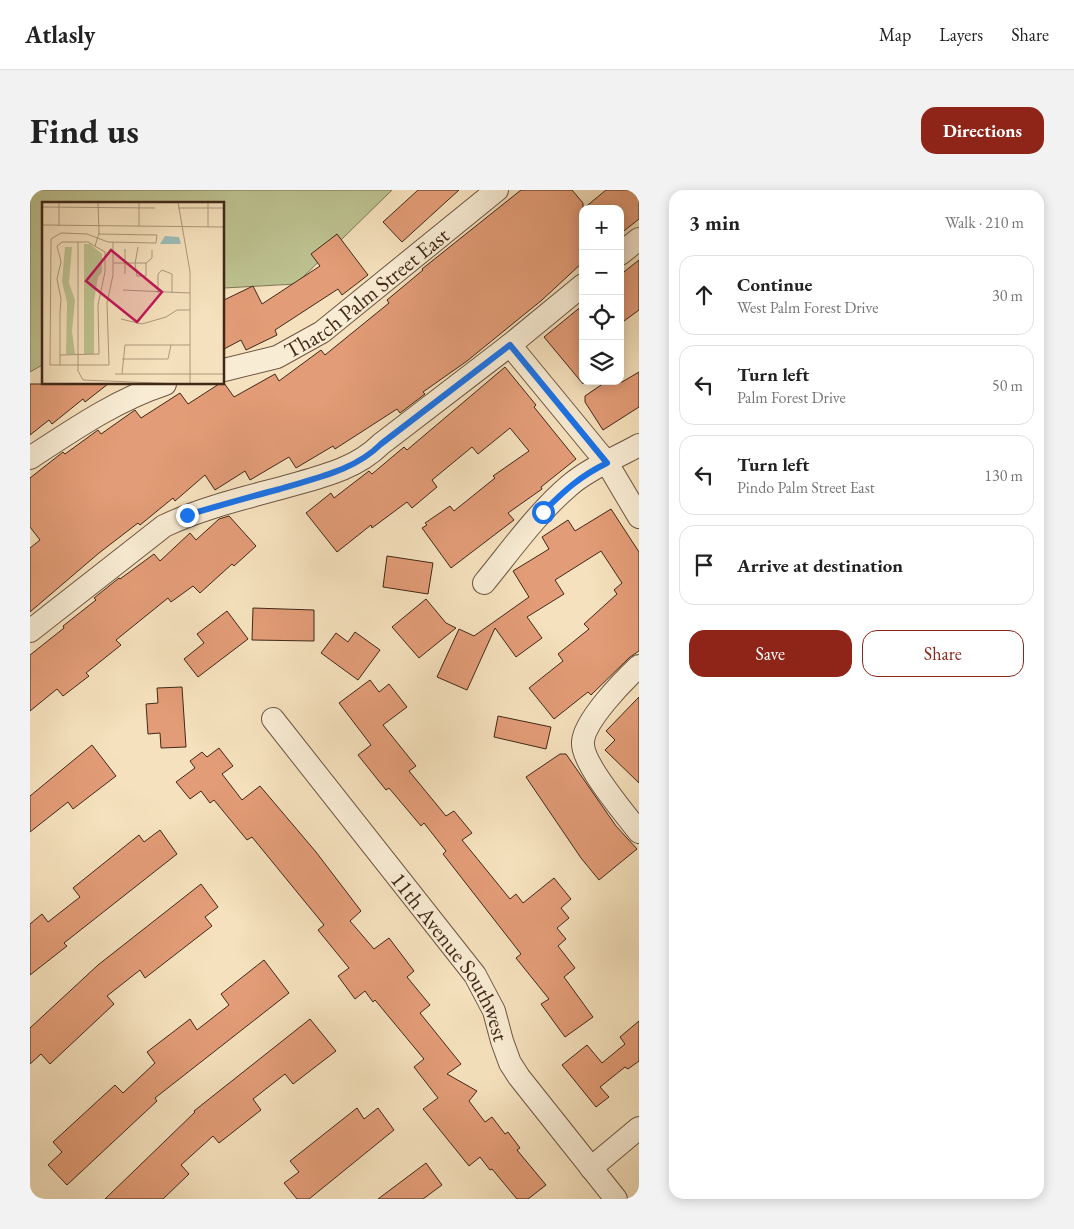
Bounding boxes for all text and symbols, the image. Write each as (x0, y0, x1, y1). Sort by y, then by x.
text: Atlasly (25, 19, 95, 50)
text: Map (879, 23, 911, 46)
text: Layers (939, 23, 983, 46)
text: Share (1011, 23, 1049, 46)
button: Directions (921, 107, 1044, 154)
text: Find us (30, 108, 139, 153)
inset map (42, 202, 225, 385)
map controls (579, 205, 624, 385)
button: + (579, 205, 624, 250)
text: 3 min (689, 209, 740, 236)
text: Walk · 210 m (945, 212, 1024, 233)
street label: Thatch Palm Street East (279, 221, 455, 365)
button: − (579, 250, 624, 295)
text: Continue (737, 272, 812, 297)
icon: ahead (690, 281, 718, 309)
text: 30 m (992, 285, 1023, 306)
button: locate (579, 295, 624, 340)
text: West Palm Forest Drive (737, 297, 878, 318)
button: layers (579, 340, 624, 385)
text: Turn left (737, 362, 809, 387)
icon: left (690, 371, 718, 399)
text: 50 m (992, 375, 1023, 396)
text: Palm Forest Drive (737, 387, 846, 408)
text: Turn left (737, 452, 809, 477)
icon: left (690, 461, 718, 489)
text: 130 m (984, 465, 1023, 486)
text: Pindo Palm Street East (737, 477, 875, 498)
route start (532, 501, 555, 524)
route end (176, 504, 199, 527)
icon: arrive (690, 551, 718, 579)
text: Arrive at destination (737, 553, 903, 578)
button: Save (689, 630, 852, 677)
button: Share (862, 630, 1024, 677)
street label: 11th Avenue Southwest (384, 866, 515, 1045)

